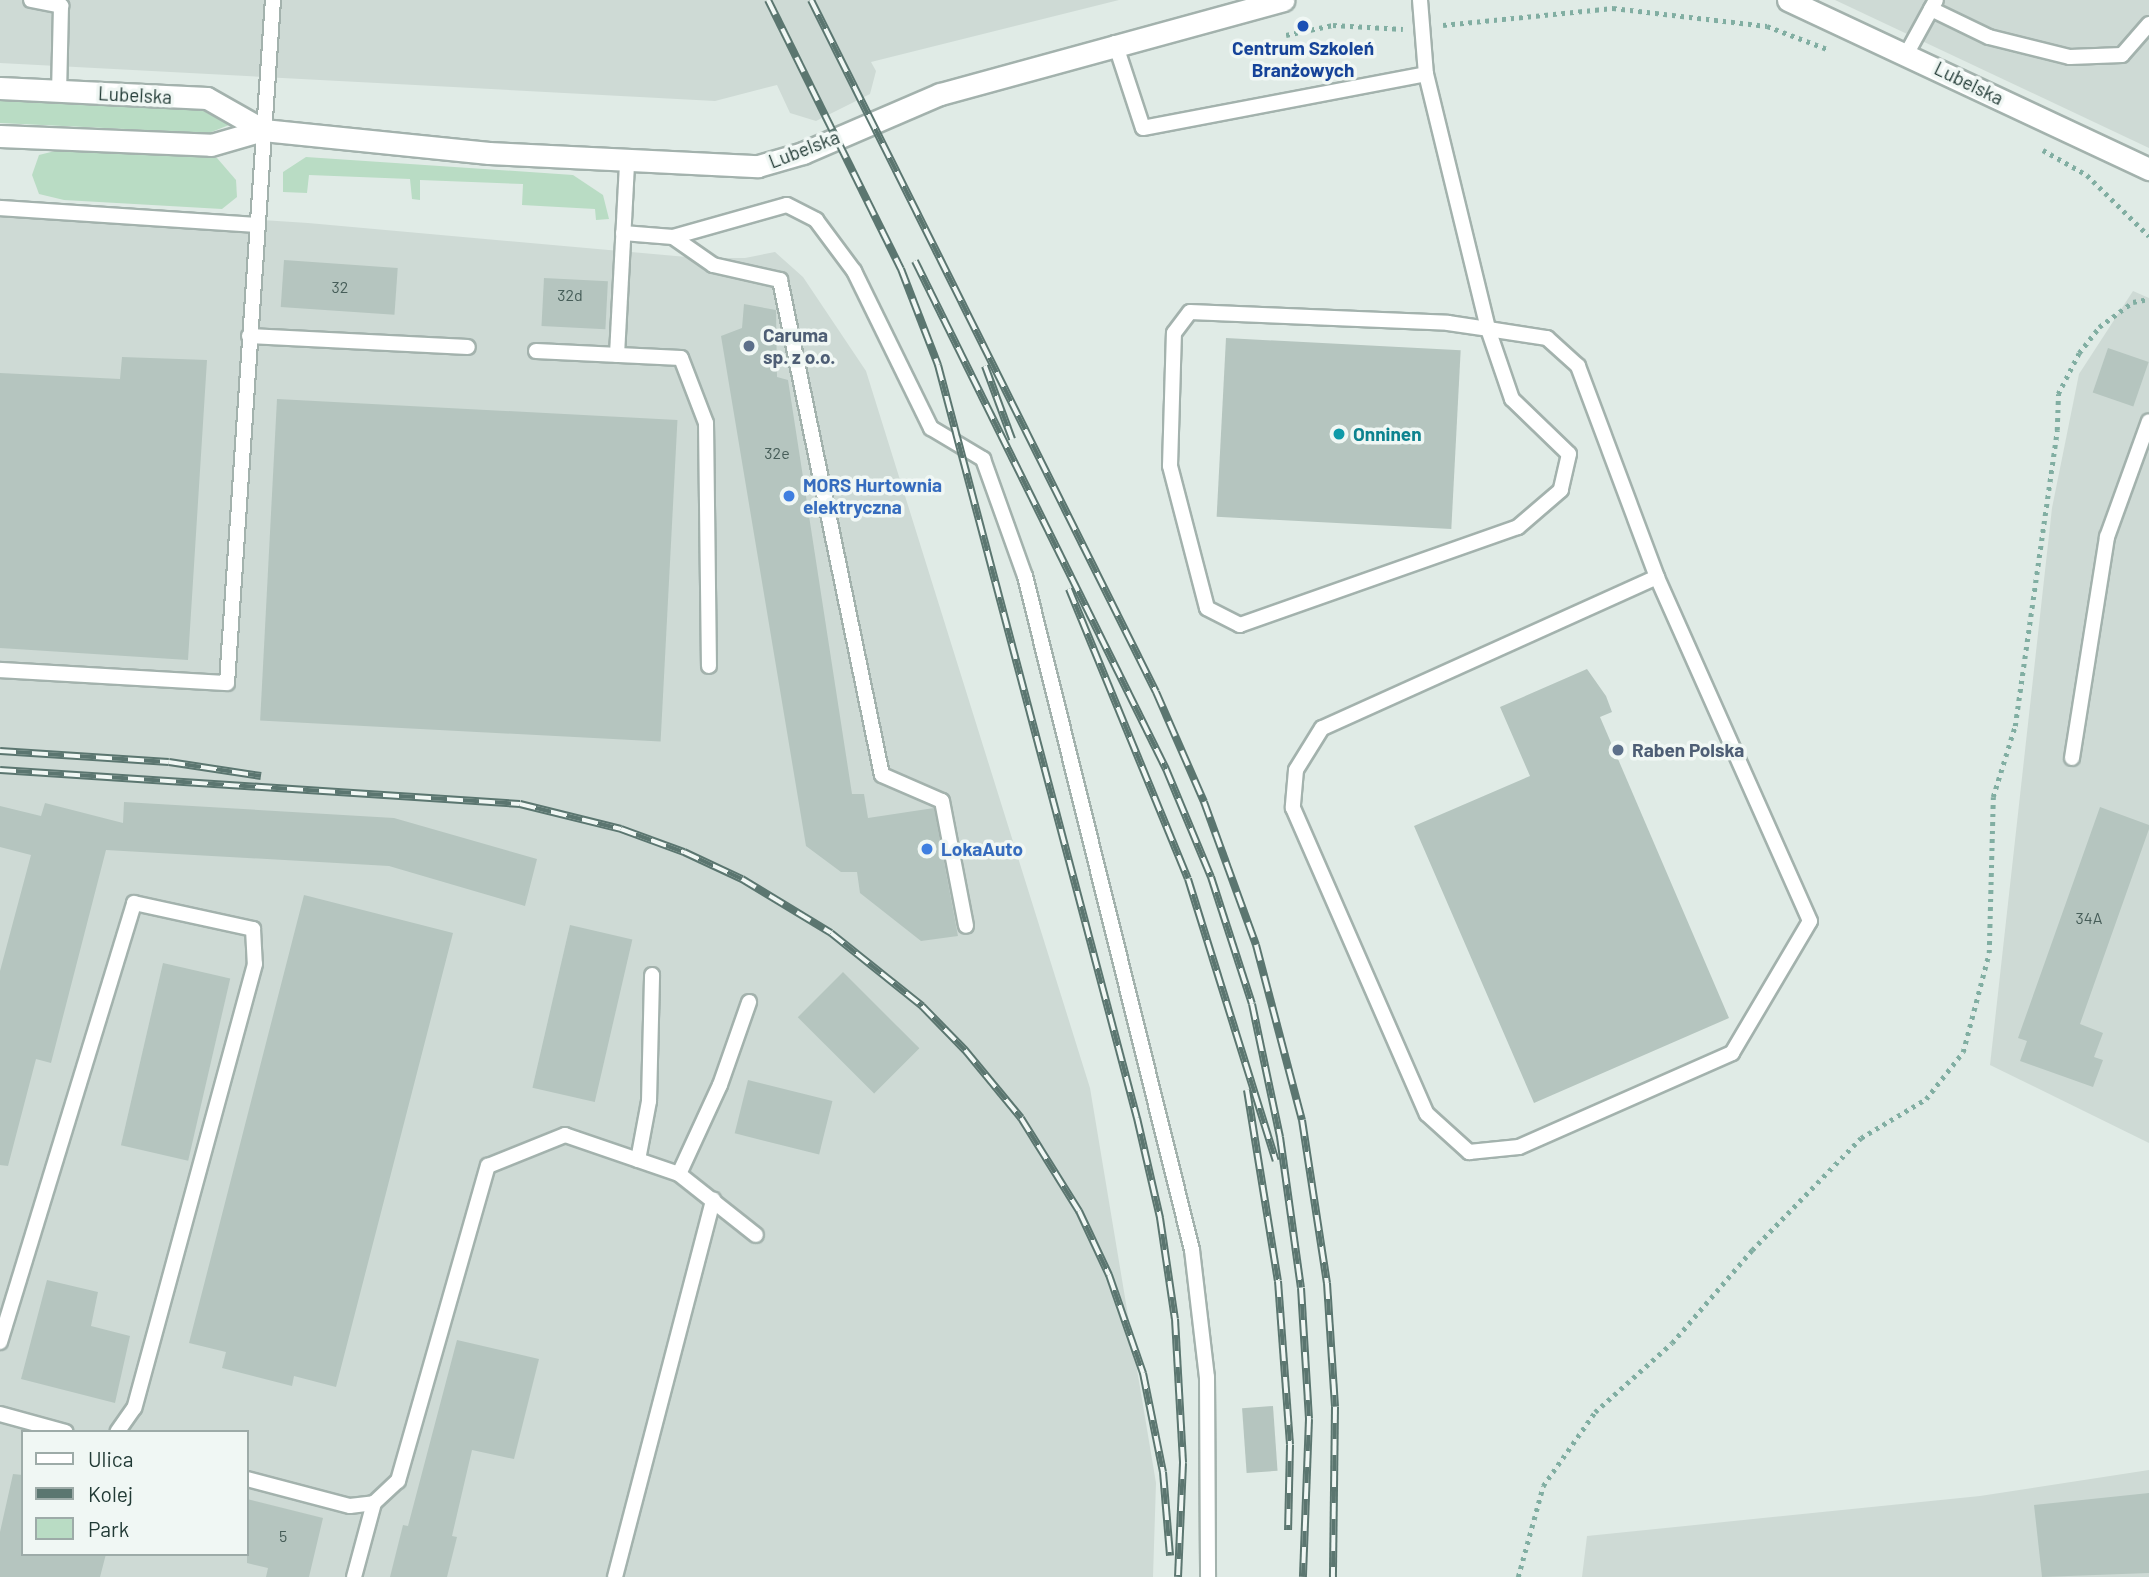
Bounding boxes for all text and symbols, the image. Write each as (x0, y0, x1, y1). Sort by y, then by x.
marker: Centrum Szkoleń Branżowych (1295, 18, 1311, 34)
place label: Centrum Szkoleń Branżowych (1232, 37, 1374, 81)
street label: Lubelska (1931, 57, 2007, 109)
street label: Lubelska (97, 82, 173, 108)
street label: Lubelska (765, 125, 843, 173)
house number: 32 (332, 277, 348, 297)
house number: 32d (557, 285, 583, 305)
place label: Caruma sp. z o.o. (763, 324, 835, 368)
marker: Caruma sp. z o.o. (741, 338, 757, 354)
place label: Onninen (1353, 423, 1422, 445)
marker: Onninen (1331, 426, 1347, 442)
house number: 32e (764, 443, 790, 463)
place label: MORS Hurtownia elektryczna (803, 474, 942, 518)
marker: MORS Hurtownia elektryczna (781, 488, 797, 504)
place label: Raben Polska (1632, 739, 1744, 761)
marker: Raben Polska (1610, 742, 1626, 758)
place label: LokaAuto (941, 838, 1023, 860)
marker: LokaAuto (919, 841, 935, 857)
house number: 34A (2076, 908, 2102, 928)
legend (21, 1430, 248, 1556)
text: Ulica (88, 1446, 133, 1471)
text: Kolej (88, 1481, 133, 1506)
text: Park (88, 1516, 129, 1541)
house number: 5 (279, 1526, 287, 1546)

